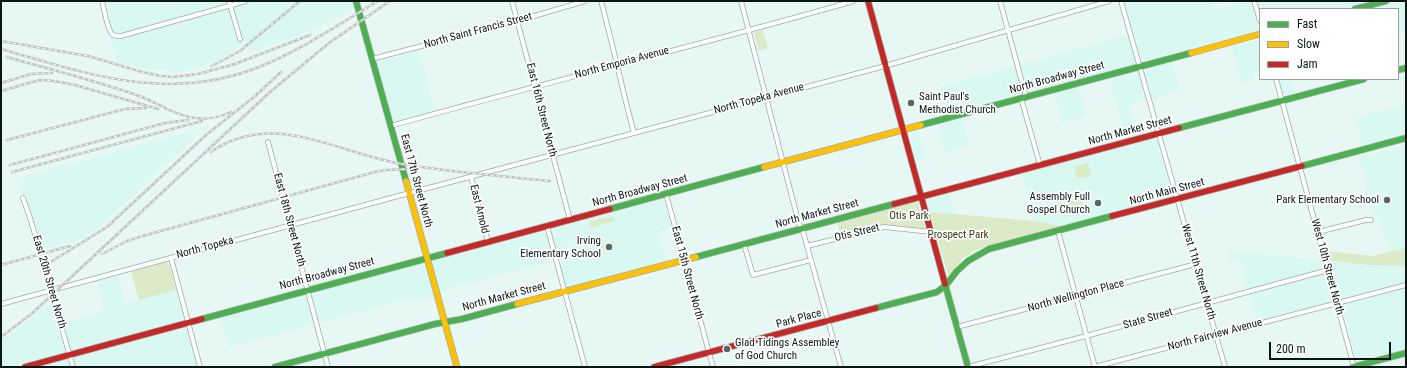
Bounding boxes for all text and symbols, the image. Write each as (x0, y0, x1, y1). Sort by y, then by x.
legend (1259, 8, 1399, 80)
street label: North Saint Francis Street (422, 10, 534, 52)
text: Fast (1297, 17, 1317, 31)
text: Slow (1297, 37, 1320, 51)
street label: North Emporia Avenue (573, 44, 671, 82)
text: Jam (1297, 57, 1318, 71)
street label: North Broadway Street (1008, 59, 1106, 97)
street label: East 16th Street North (523, 62, 559, 158)
street label: North Topeka Avenue (712, 81, 806, 117)
place label: Saint Paul's Methodist Church (919, 90, 996, 116)
marker: Saint Paul's Methodist Church (906, 98, 916, 108)
street label: North Market Street (1087, 114, 1173, 148)
street label: East 17th Street North (397, 133, 435, 229)
street label: East 18th Street North (270, 172, 308, 268)
street label: North Broadway Street (591, 172, 689, 210)
street label: North Main Street (1128, 176, 1206, 208)
street label: East Arnold (467, 183, 491, 235)
place label: Assembly Full Gospel Church (1027, 190, 1090, 216)
place label: Park Elementary School (1276, 193, 1379, 207)
marker: Park Elementary School (1382, 195, 1392, 205)
street label: North Market Street (774, 197, 860, 231)
marker: Assembly Full Gospel Church (1093, 198, 1103, 208)
park label: Otis Park (889, 209, 929, 223)
street label: West 10th Street North (1308, 218, 1346, 316)
street label: Otis Street (833, 221, 881, 245)
street label: West 11th Street North (1178, 223, 1218, 321)
street label: East 15th Street North (668, 225, 706, 321)
park label: Prospect Park (928, 228, 988, 242)
street label: East 20th Street North (29, 234, 69, 330)
street label: North Topeka (175, 234, 235, 262)
place label: Irving Elementary School (520, 234, 601, 260)
marker: Irving Elementary School (604, 242, 614, 252)
street label: North Broadway Street (278, 255, 376, 293)
street label: North Wellington Place (1026, 277, 1126, 315)
street label: North Market Street (461, 280, 547, 314)
street label: State Street (1122, 306, 1174, 332)
street label: Park Place (775, 307, 823, 331)
street label: North Fairview Avenue (1166, 316, 1264, 354)
scale bar (1271, 334, 1393, 360)
place label: Glad Tidings Assembley of God Church (735, 336, 839, 362)
text: 200 m (1276, 342, 1306, 356)
marker: Glad Tidings Assembley of God Church (722, 344, 732, 354)

